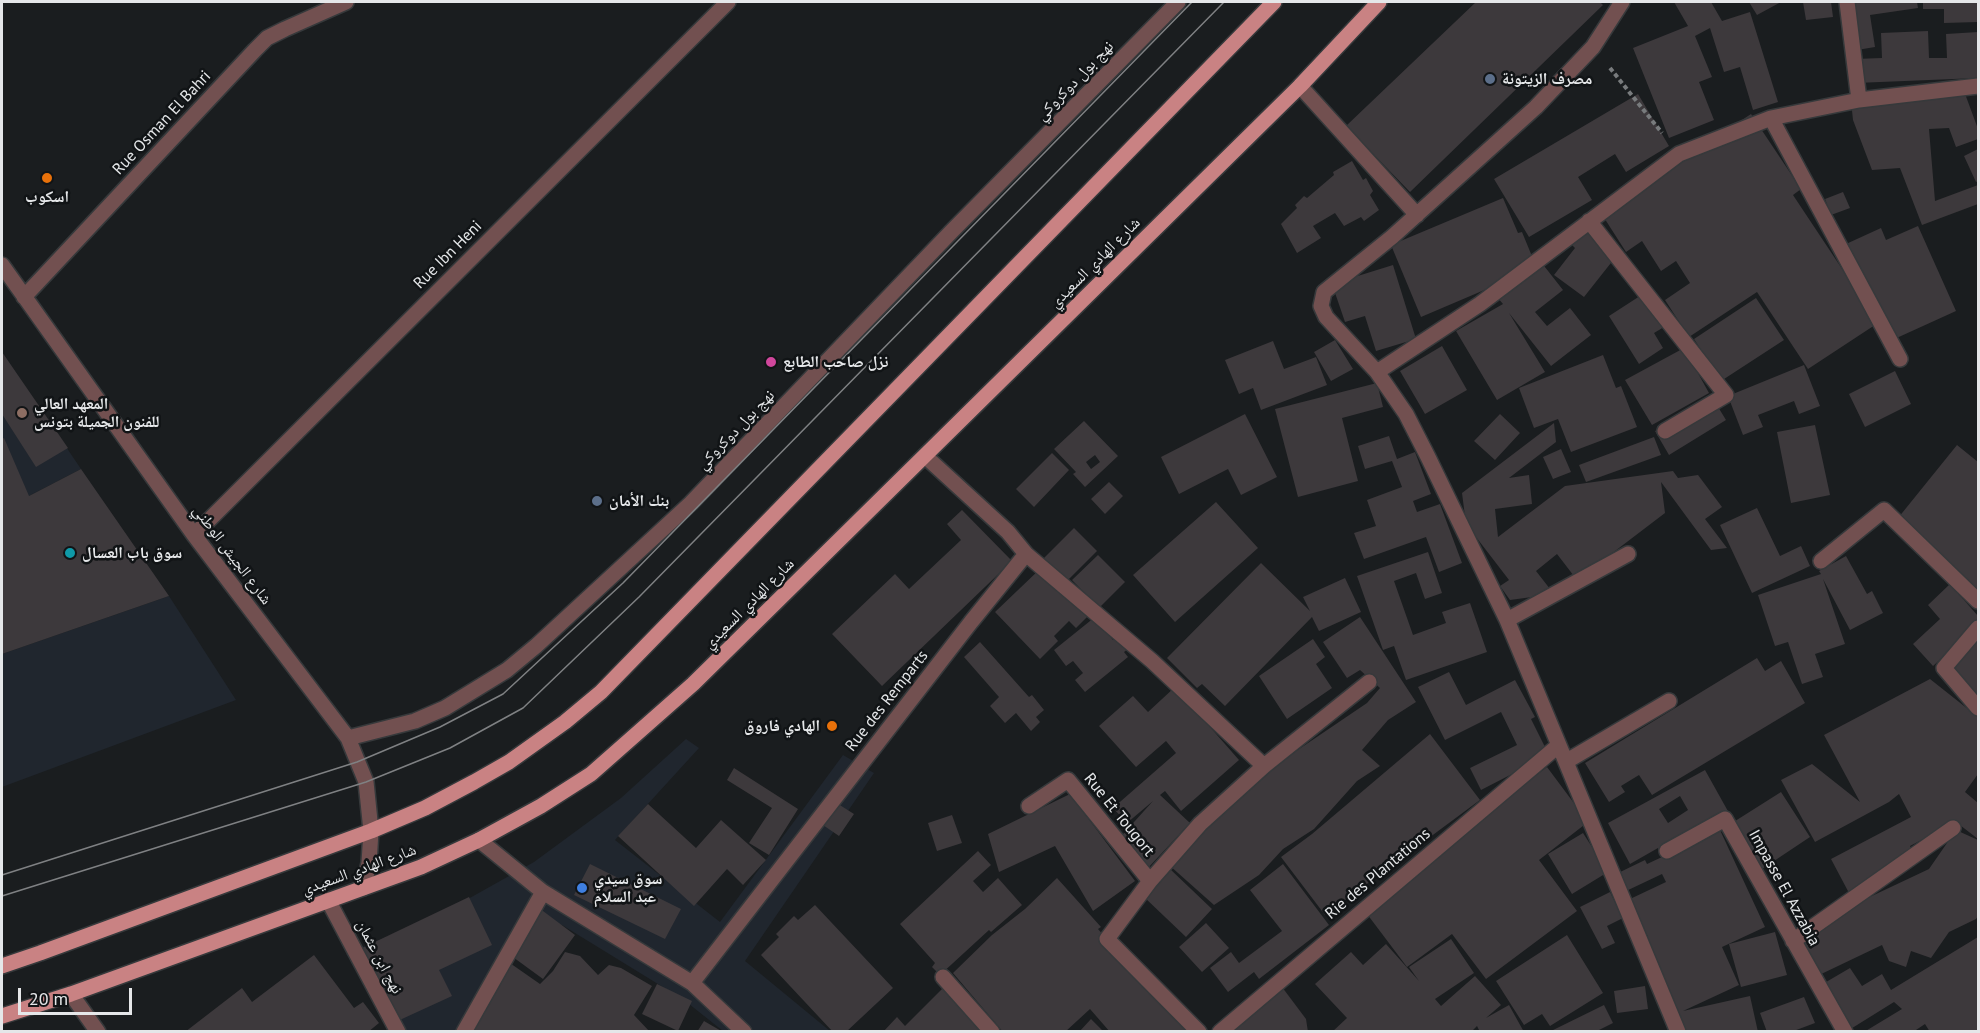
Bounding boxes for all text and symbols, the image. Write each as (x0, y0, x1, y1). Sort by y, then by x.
street label: نهج بول دوكروكي (1032, 37, 1118, 125)
street label: Rue Osman El Bahri (109, 67, 215, 179)
place label: مصرف الزيتونة (1502, 69, 1592, 89)
marker: مصرف الزيتونة (1483, 72, 1497, 86)
marker: اسكوب (40, 171, 54, 185)
place label: اسكوب (25, 187, 69, 207)
street label: شارع الهادي السعيدي (1046, 214, 1144, 312)
street label: Rue Ibn Heni (410, 217, 486, 293)
place label: نزل صاحب الطابع (783, 352, 888, 372)
marker: نزل صاحب الطابع (764, 355, 778, 369)
street label: نهج بول دوكروكي (693, 386, 779, 474)
place label: المعهد العالي للفنون الجميلة بتونس (34, 394, 159, 432)
marker: المعهد العالي للفنون الجميلة بتونس (15, 406, 29, 420)
place label: بنك الأمان (609, 491, 669, 511)
marker: بنك الأمان (590, 494, 604, 508)
street label: شارع الجيش الوطني (188, 501, 276, 609)
place label: سوق باب العسال (82, 543, 182, 563)
marker: سوق باب العسال (63, 546, 77, 560)
street label: شارع الهادي السعيدي (700, 555, 798, 653)
street label: Rue des Remparts (842, 647, 932, 755)
place label: الهادي فاروق (744, 716, 820, 736)
marker: الهادي فاروق (825, 719, 839, 733)
street label: Rue Et Tougort (1080, 770, 1158, 860)
street label: Rie des Plantations (1322, 824, 1434, 924)
street label: Impasse El Azzabia (1744, 827, 1824, 949)
street label: شارع الهادي السعيدي (299, 840, 419, 900)
place label: سوق سيدي عبد السلام (594, 869, 662, 907)
marker: سوق سيدي عبد السلام (575, 881, 589, 895)
street label: نهج ابن عثمان (351, 917, 407, 997)
scale bar (21, 976, 135, 1014)
text: 20 m (29, 987, 68, 1010)

